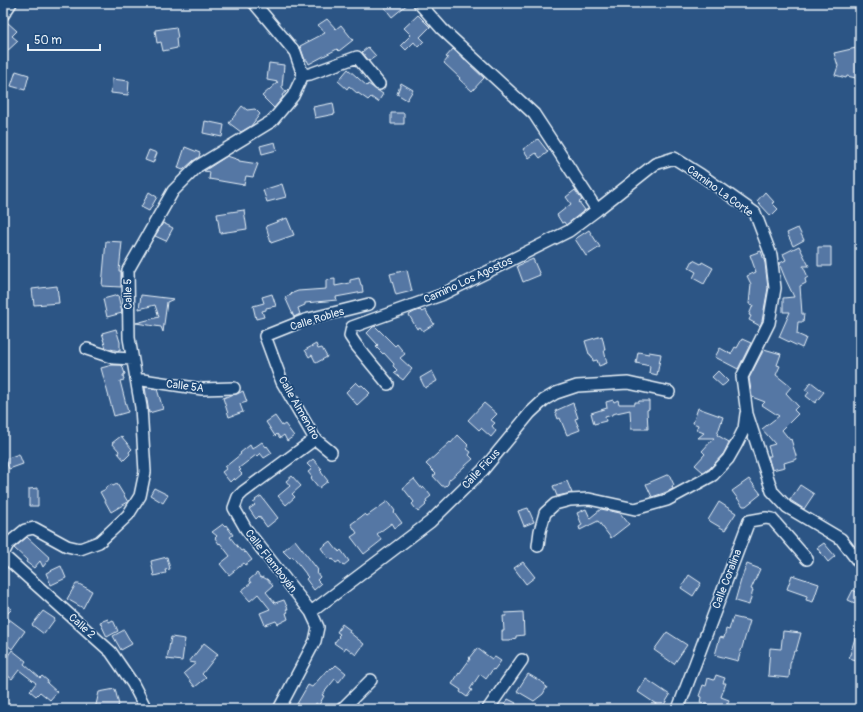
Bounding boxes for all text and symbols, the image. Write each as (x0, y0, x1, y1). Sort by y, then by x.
scale bar (28, 26, 100, 52)
text: 50 m (34, 33, 62, 48)
street label: Camino La Corte (684, 163, 756, 220)
street label: Camino Los Agostos (422, 254, 515, 306)
street label: Calle 5 (121, 278, 135, 310)
street label: Calle Robles (289, 305, 346, 333)
street label: Calle Almendro (276, 374, 322, 442)
street label: Calle 5A (165, 377, 205, 395)
street label: Calle Ficus (459, 446, 503, 492)
street label: Calle Flamboyán (242, 527, 300, 595)
street label: Calle Coralina (710, 547, 744, 611)
street label: Calle 2 (66, 611, 98, 641)

